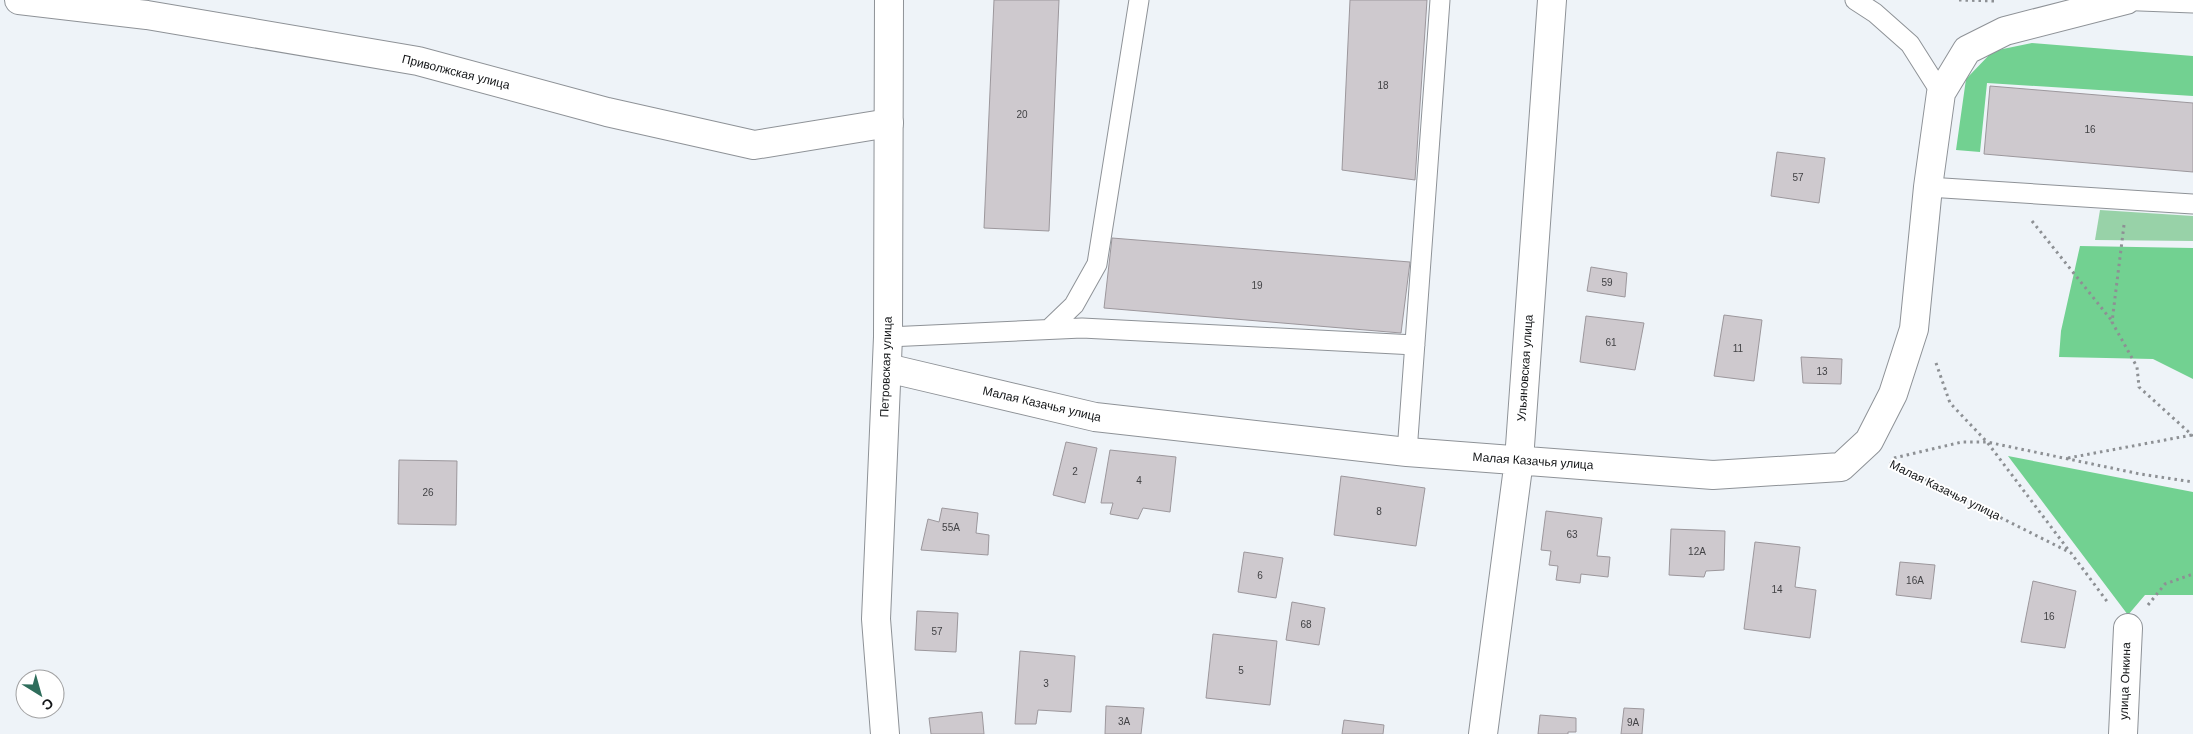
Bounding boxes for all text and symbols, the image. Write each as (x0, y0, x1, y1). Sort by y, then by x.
street label: Приволжская улица (401, 52, 512, 92)
house number: 18 (1377, 80, 1389, 91)
house number: 20 (1016, 109, 1028, 120)
house number: 16 (2084, 124, 2096, 135)
house number: 57 (1792, 172, 1804, 183)
house number: 59 (1601, 277, 1613, 288)
house number: 19 (1251, 280, 1263, 291)
street label: Ульяновская улица (1514, 314, 1536, 422)
street label: Петровская улица (877, 316, 895, 418)
house number: 61 (1605, 337, 1617, 348)
house number: 11 (1733, 343, 1744, 354)
house number: 13 (1816, 366, 1828, 377)
street label: Малая Казачья улица (981, 384, 1103, 425)
street label: Малая Казачья улица (1472, 450, 1594, 472)
street label: Малая Казачья улица (1888, 457, 2003, 523)
house number: 2 (1072, 466, 1078, 477)
house number: 4 (1136, 475, 1142, 486)
house number: 26 (422, 487, 434, 498)
house number: 8 (1376, 506, 1382, 517)
house number: 55А (942, 522, 960, 533)
house number: 63 (1566, 529, 1578, 540)
house number: 12А (1688, 546, 1706, 557)
house number: 6 (1257, 570, 1263, 581)
house number: 16А (1906, 575, 1924, 586)
house number: 14 (1771, 584, 1783, 595)
house number: 16 (2043, 611, 2055, 622)
house number: 68 (1300, 619, 1312, 630)
house number: 57 (931, 626, 943, 637)
street label: улица Онкина (2117, 642, 2133, 720)
house number: 5 (1238, 665, 1244, 676)
north arrow (15, 669, 65, 719)
house number: 3 (1043, 678, 1049, 689)
text: С (39, 695, 57, 714)
house number: 3А (1118, 716, 1130, 727)
house number: 9А (1627, 717, 1639, 728)

